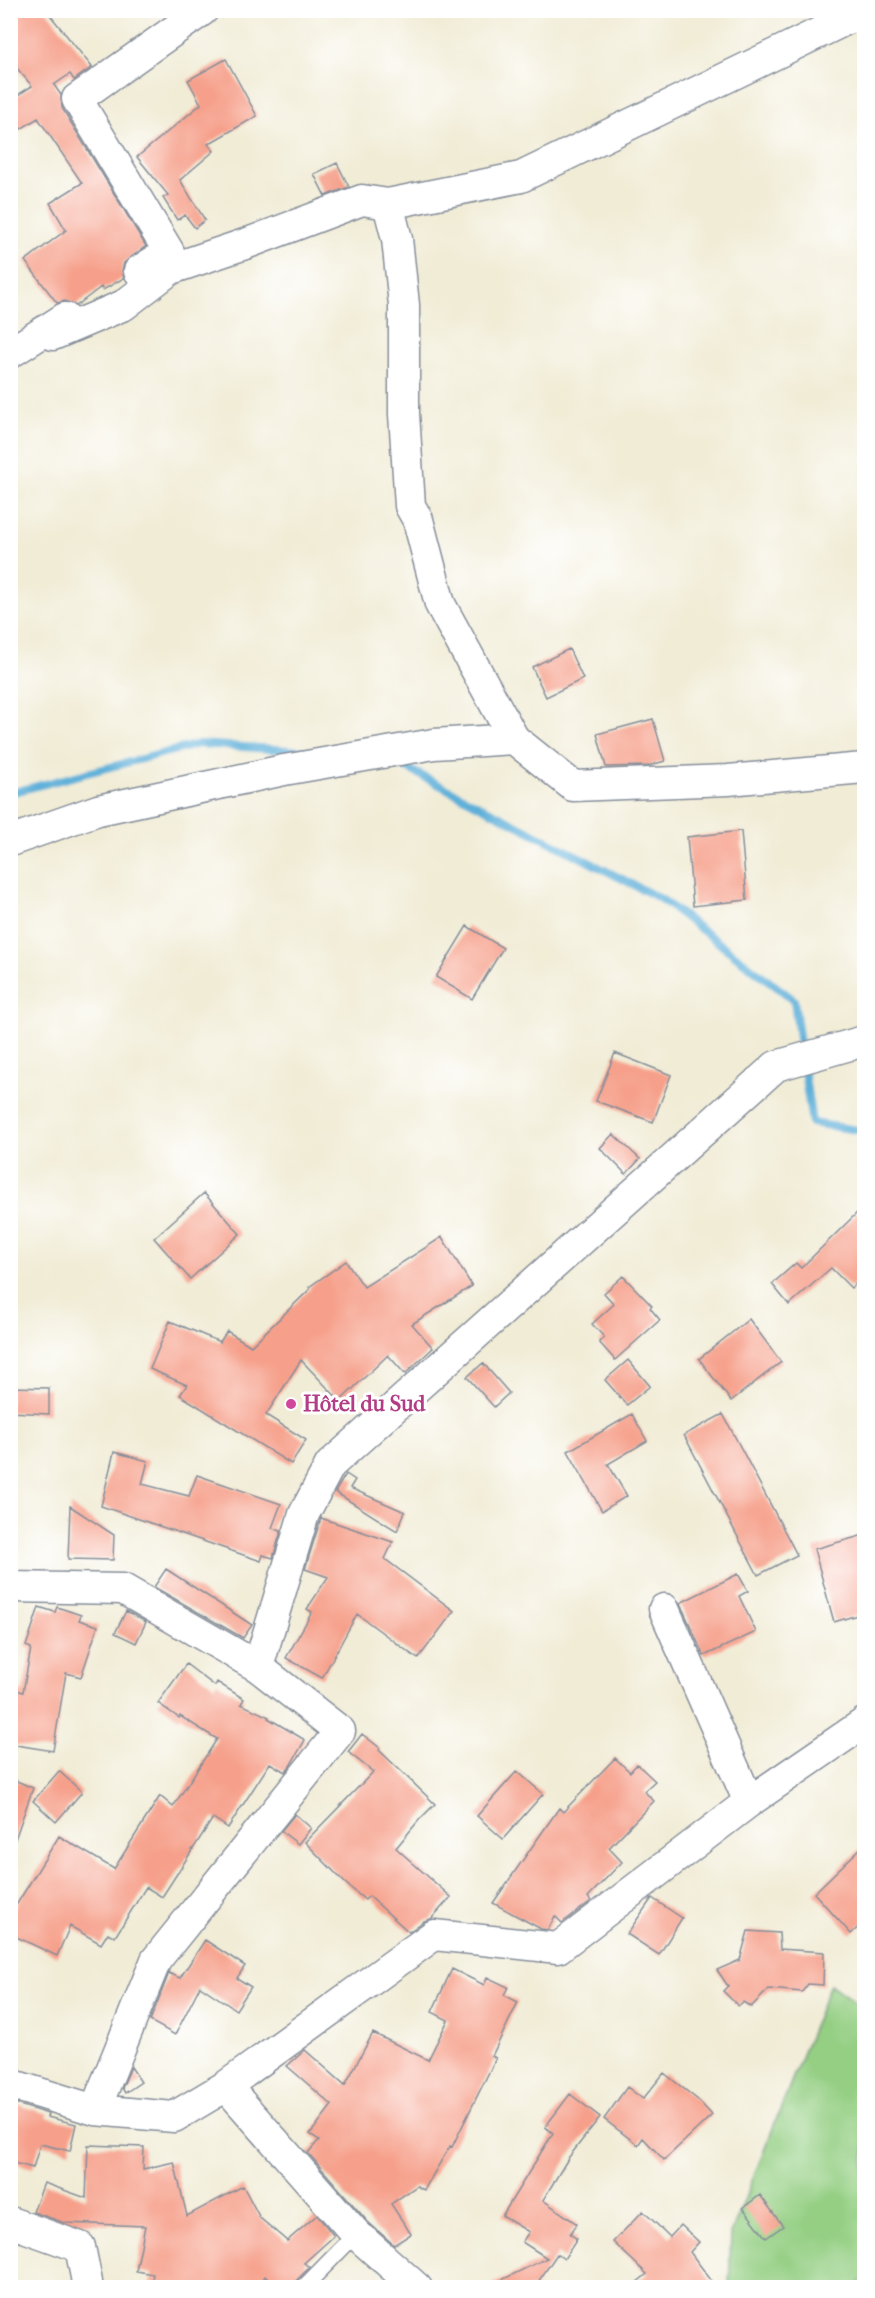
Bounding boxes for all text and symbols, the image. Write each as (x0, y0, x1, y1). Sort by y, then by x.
place label: Hôtel du Sud (303, 1391, 426, 1417)
marker: Hôtel du Sud (284, 1397, 298, 1411)

